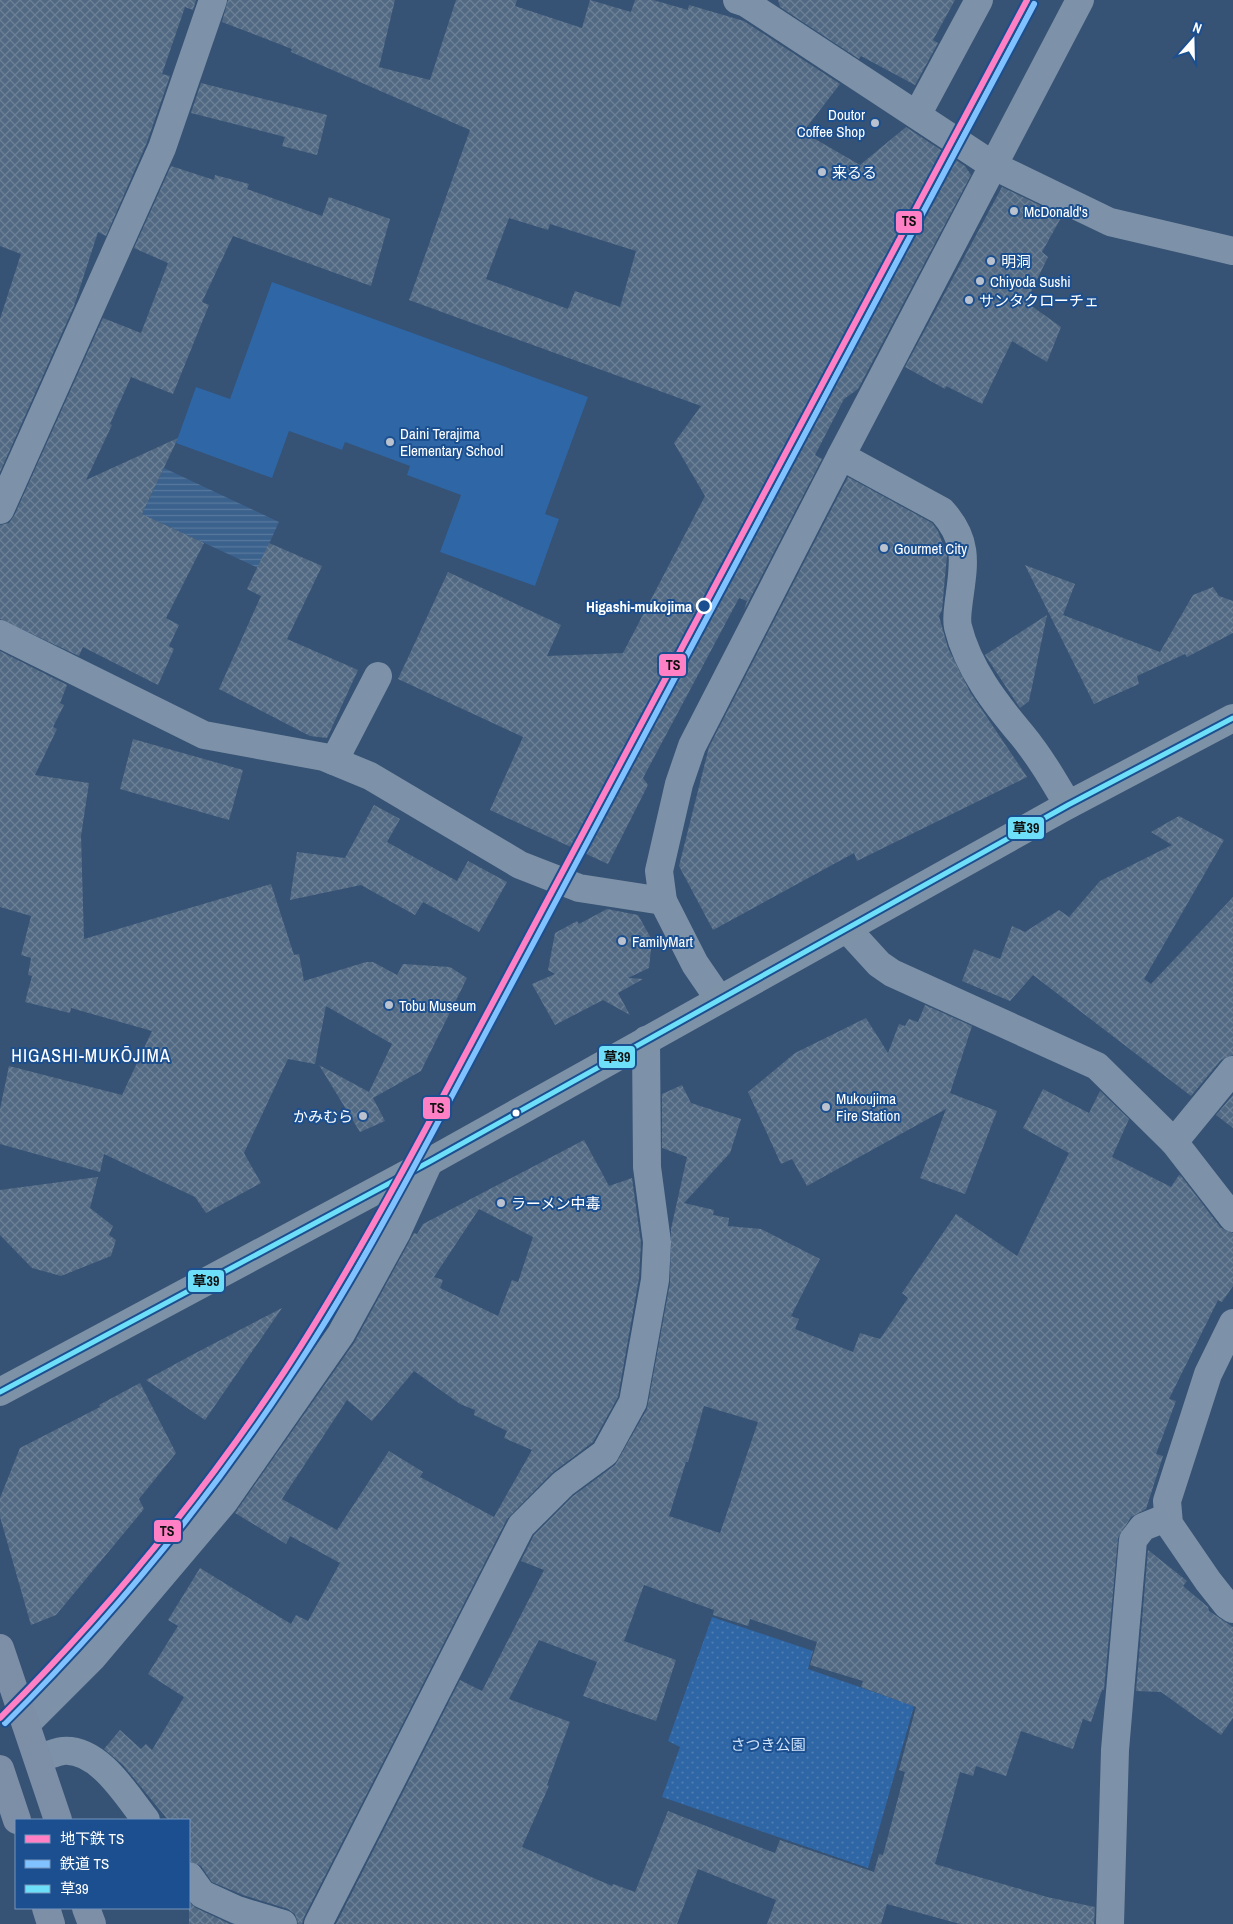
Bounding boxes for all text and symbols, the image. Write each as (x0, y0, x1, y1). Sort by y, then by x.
north arrow (1168, 15, 1218, 65)
text: N (1190, 18, 1204, 38)
place label: Doutor Coffee Shop (797, 104, 865, 142)
marker: Doutor Coffee Shop (869, 117, 881, 129)
place label: 来るる (832, 162, 877, 183)
marker: 来るる (816, 166, 828, 178)
place label: McDonald's (1024, 201, 1088, 222)
marker: McDonald's (1008, 205, 1020, 217)
line badge: TS (895, 210, 923, 234)
text: TS (902, 212, 917, 230)
place label: 明洞 (1001, 251, 1031, 272)
marker: 明洞 (985, 255, 997, 267)
place label: Chiyoda Sushi (990, 271, 1071, 292)
marker: Chiyoda Sushi (974, 275, 986, 287)
place label: サンタクローチェ (979, 290, 1099, 311)
marker: サンタクローチェ (963, 294, 975, 306)
place label: Daini Terajima Elementary School (400, 423, 503, 461)
marker: Daini Terajima Elementary School (384, 436, 396, 448)
place label: Gourmet City (894, 538, 968, 559)
marker: Gourmet City (878, 542, 890, 554)
place label: Higashi-mukojima (586, 596, 692, 617)
marker: Higashi-mukojima (696, 598, 712, 614)
line badge: TS (658, 653, 687, 677)
text: TS (666, 656, 681, 674)
line badge: 草39 (1007, 816, 1045, 840)
text: 草39 (1013, 819, 1039, 837)
place label: FamilyMart (632, 931, 693, 952)
marker: FamilyMart (616, 935, 628, 947)
place label: Tobu Museum (399, 995, 476, 1016)
marker: Tobu Museum (383, 999, 395, 1011)
district label: HIGASHI-MUKŌJIMA (11, 1043, 171, 1068)
line badge: 草39 (598, 1045, 636, 1069)
text: 草39 (604, 1048, 630, 1066)
place label: Mukoujima Fire Station (836, 1088, 900, 1126)
line badge: TS (422, 1096, 451, 1120)
text: TS (430, 1099, 445, 1117)
marker: Mukoujima Fire Station (820, 1101, 832, 1113)
place label: かみむら (293, 1106, 353, 1127)
unlabelled marker (511, 1108, 521, 1118)
marker: かみむら (357, 1110, 369, 1122)
place label: ラーメン中毒 (511, 1193, 600, 1214)
marker: ラーメン中毒 (495, 1197, 507, 1209)
line badge: 草39 (187, 1269, 225, 1293)
text: 草39 (193, 1272, 219, 1290)
line badge: TS (153, 1519, 182, 1543)
text: TS (160, 1522, 175, 1540)
park label: さつき公園 (730, 1734, 806, 1755)
legend (15, 1819, 190, 1909)
text: 地下鉄 TS (60, 1828, 124, 1849)
text: 鉄道 TS (60, 1853, 109, 1874)
text: 草39 (60, 1878, 89, 1899)

